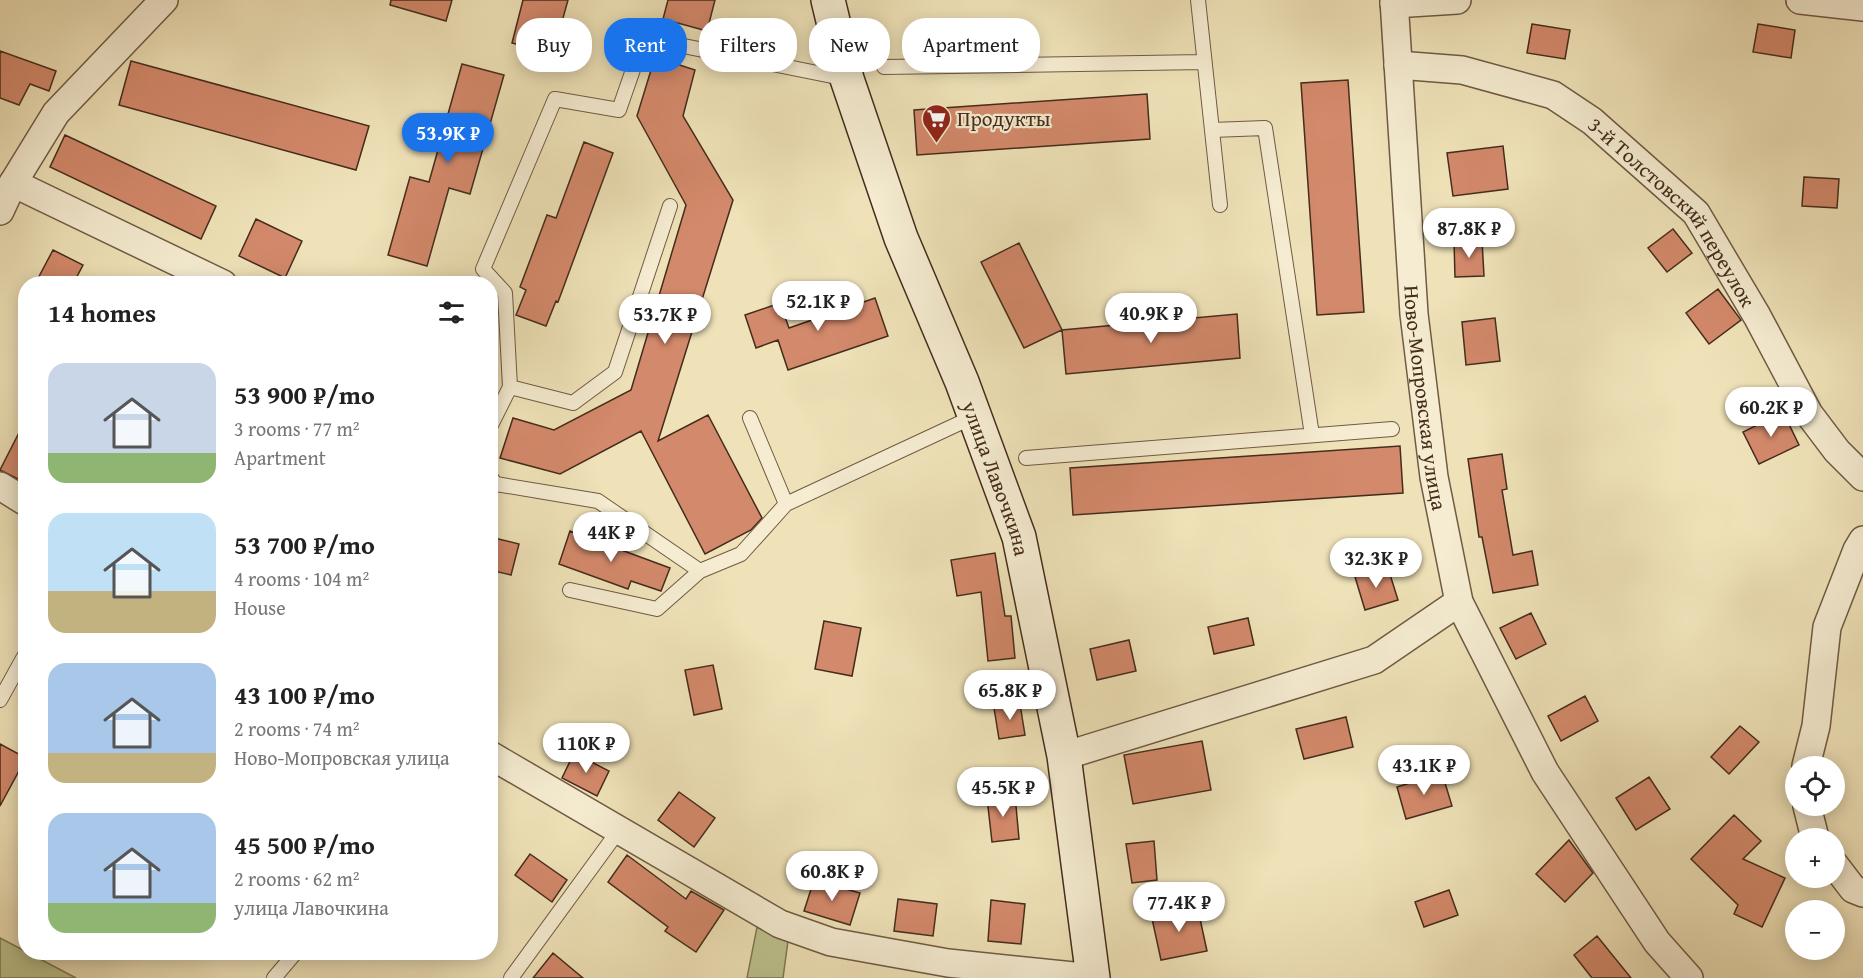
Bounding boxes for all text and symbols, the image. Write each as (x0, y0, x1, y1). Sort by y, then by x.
chip: Buy (516, 18, 592, 72)
chip: Rent (604, 18, 687, 72)
chip: Filters (699, 18, 797, 72)
chip: New (809, 18, 890, 72)
chip: Apartment (902, 18, 1040, 72)
supermarket icon: Продукты (920, 102, 952, 144)
place label: Продукты (957, 103, 1051, 134)
street label: 3-й Толстовский переулок (1581, 109, 1764, 313)
pin: 53.9K ₽ (393, 113, 503, 164)
text: 53.9K ₽ (416, 118, 480, 147)
pin: 87.8K ₽ (1414, 208, 1524, 259)
text: 87.8K ₽ (1437, 213, 1501, 242)
pin: 52.1K ₽ (763, 281, 873, 332)
street label: Ново-Мопровская улица (1397, 284, 1456, 513)
text: 52.1K ₽ (786, 286, 850, 315)
text: 14 homes (48, 293, 156, 332)
pin: 40.9K ₽ (1096, 293, 1206, 344)
pin: 53.7K ₽ (610, 294, 720, 345)
icon: filters (435, 296, 468, 329)
text: 40.9K ₽ (1119, 298, 1183, 327)
text: 53.7K ₽ (633, 299, 697, 328)
text: 53 900 ₽/mo (234, 375, 375, 414)
icon: home (96, 387, 168, 459)
pin: 60.2K ₽ (1716, 387, 1826, 438)
text: 60.2K ₽ (1739, 392, 1803, 421)
street label: улица Лавочкина (954, 396, 1038, 558)
text: 3 rooms · 77 m² (234, 414, 360, 443)
text: Apartment (234, 443, 326, 472)
pin: 44K ₽ (569, 512, 653, 563)
text: 44K ₽ (587, 517, 635, 546)
text: 53 700 ₽/mo (234, 525, 375, 564)
icon: home (96, 537, 168, 609)
pin: 32.3K ₽ (1321, 538, 1431, 589)
text: 32.3K ₽ (1344, 543, 1408, 572)
text: 4 rooms · 104 m² (234, 564, 369, 593)
text: House (234, 593, 286, 622)
pin: 65.8K ₽ (955, 670, 1065, 721)
text: 43 100 ₽/mo (234, 675, 375, 714)
text: 65.8K ₽ (978, 675, 1042, 704)
icon: home (96, 687, 168, 759)
text: 2 rooms · 74 m² (234, 714, 360, 743)
pin: 110K ₽ (537, 723, 635, 774)
text: 110K ₽ (557, 728, 615, 757)
text: Ново-Мопровская улица (234, 743, 450, 772)
pin: 43.1K ₽ (1369, 745, 1479, 796)
text: 43.1K ₽ (1392, 750, 1456, 779)
map controls (1785, 756, 1845, 960)
button: locate (1785, 756, 1845, 816)
pin: 45.5K ₽ (948, 767, 1058, 818)
text: 45.5K ₽ (971, 772, 1035, 801)
text: 45 500 ₽/mo (234, 825, 375, 864)
button: + (1785, 828, 1845, 888)
icon: home (96, 837, 168, 909)
pin: 60.8K ₽ (777, 851, 887, 902)
text: 60.8K ₽ (800, 856, 864, 885)
text: 2 rooms · 62 m² (234, 864, 360, 893)
pin: 77.4K ₽ (1124, 882, 1234, 933)
text: 77.4K ₽ (1147, 887, 1211, 916)
text: улица Лавочкина (234, 893, 389, 922)
button: − (1785, 900, 1845, 960)

